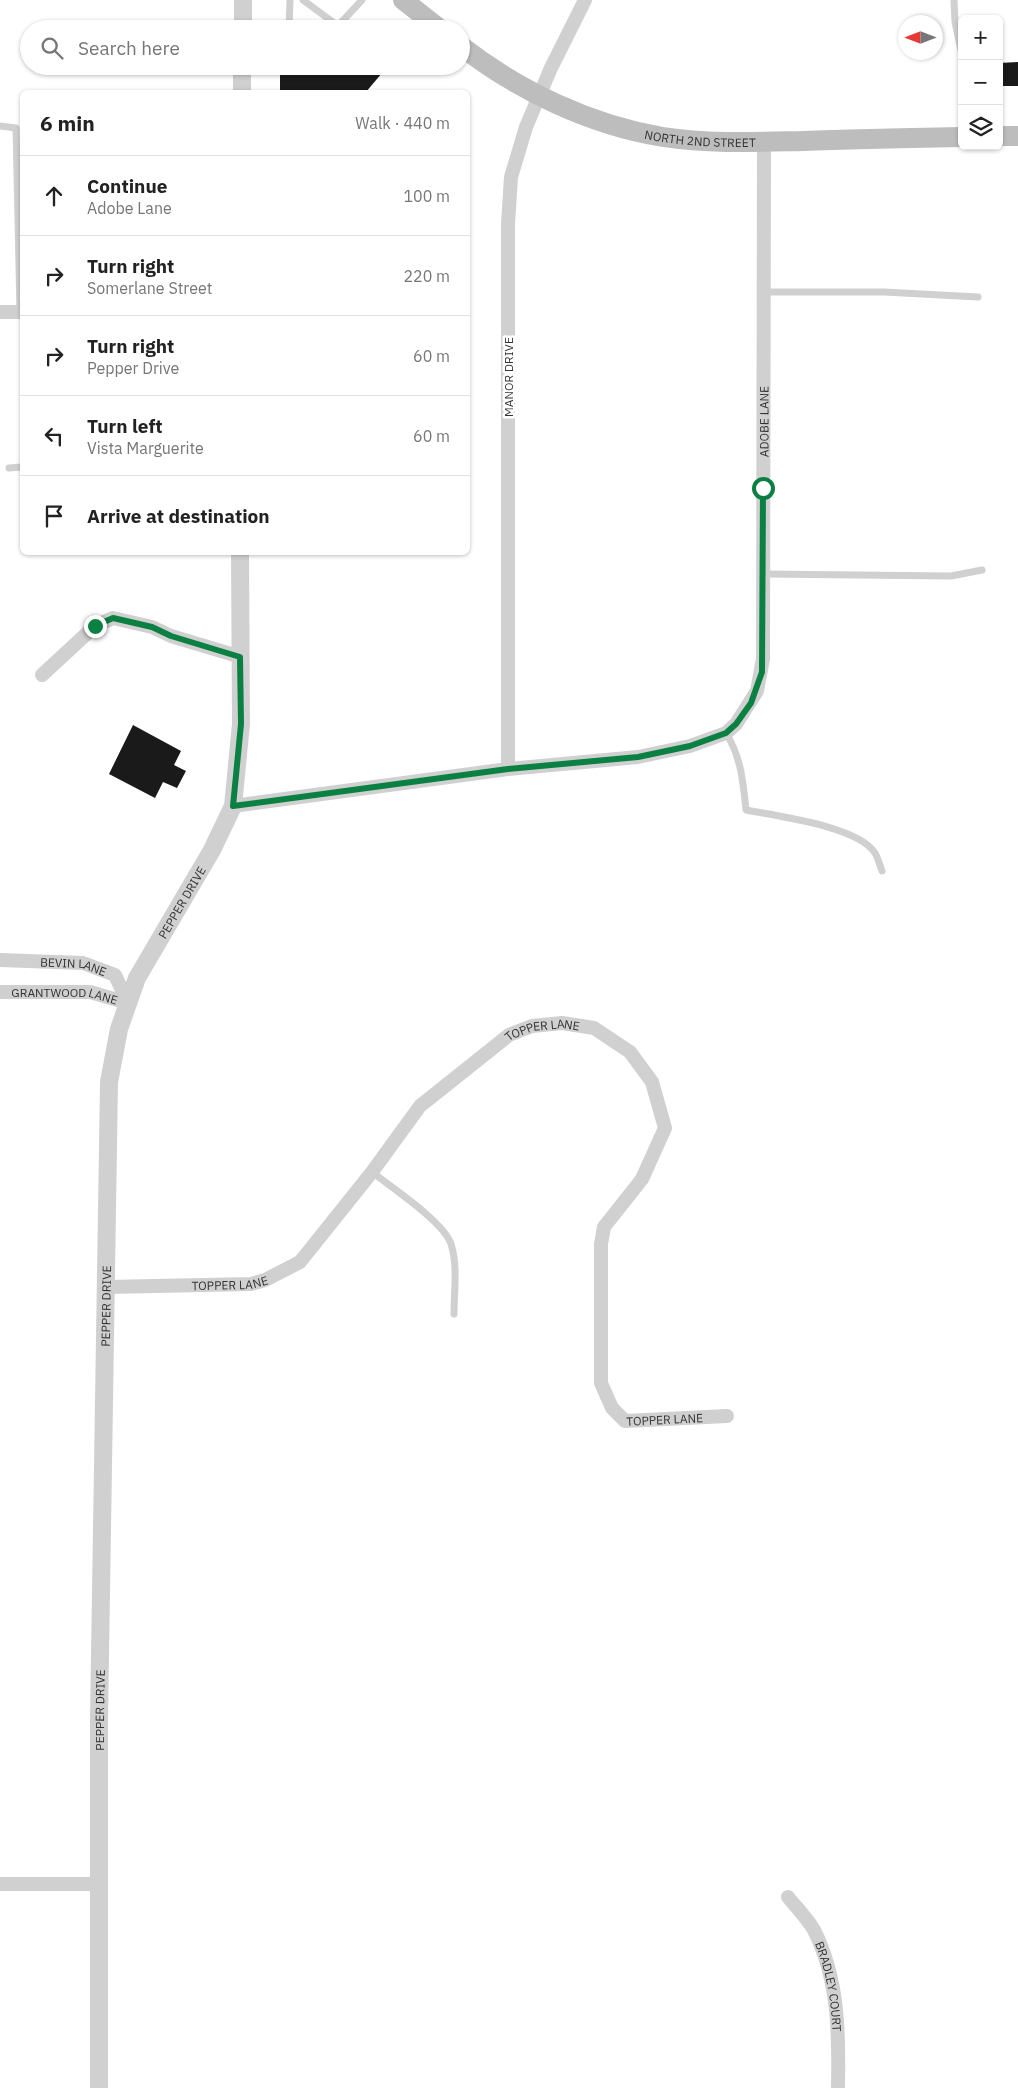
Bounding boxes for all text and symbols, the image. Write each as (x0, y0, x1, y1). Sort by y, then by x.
north arrow (898, 15, 943, 60)
map controls (958, 15, 1003, 150)
button: + (958, 15, 1003, 60)
search box (20, 20, 470, 75)
icon: search (38, 34, 66, 62)
text: Search here (78, 36, 180, 60)
button: − (958, 60, 1003, 105)
button: layers (958, 105, 1003, 150)
text: 6 min (40, 109, 95, 137)
text: Walk · 440 m (355, 113, 450, 133)
street label: NORTH 2ND STREET (643, 126, 756, 150)
text: Continue (87, 174, 167, 198)
icon: ahead (40, 182, 68, 210)
text: 100 m (403, 186, 450, 206)
text: Adobe Lane (87, 198, 172, 218)
text: Turn right (87, 254, 174, 278)
icon: right (40, 262, 68, 290)
text: 220 m (403, 266, 450, 286)
text: Somerlane Street (87, 278, 212, 298)
text: Turn right (87, 334, 174, 358)
street label: MANOR DRIVE (501, 337, 516, 417)
icon: right (40, 342, 68, 370)
text: 60 m (413, 346, 450, 366)
text: Pepper Drive (87, 358, 179, 378)
street label: ADOBE LANE (756, 386, 771, 457)
text: Turn left (87, 414, 163, 438)
icon: left (40, 422, 68, 450)
text: 60 m (413, 426, 450, 446)
text: Vista Marguerite (87, 438, 204, 458)
route start (752, 477, 775, 500)
icon: arrive (40, 502, 68, 530)
text: Arrive at destination (87, 504, 270, 528)
route end (84, 615, 107, 638)
street label: PEPPER DRIVE (154, 863, 208, 941)
street label: BEVIN LANE (40, 954, 109, 979)
street label: GRANTWOOD LANE (11, 985, 120, 1007)
street label: TOPPER LANE (501, 1015, 581, 1043)
street label: PEPPER DRIVE (97, 1265, 114, 1347)
street label: TOPPER LANE (191, 1272, 270, 1293)
street label: TOPPER LANE (626, 1410, 703, 1428)
street label: PEPPER DRIVE (91, 1669, 107, 1751)
street label: BRADLEY COURT (812, 1939, 845, 2032)

